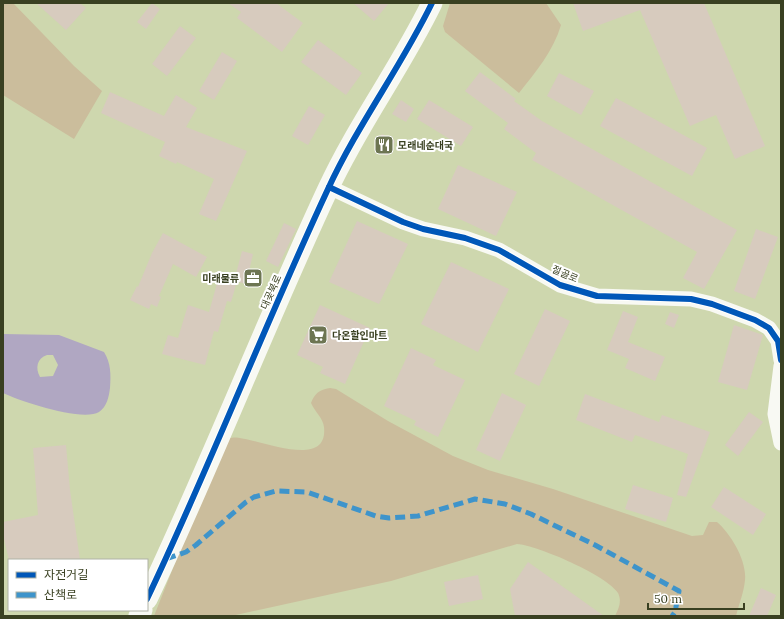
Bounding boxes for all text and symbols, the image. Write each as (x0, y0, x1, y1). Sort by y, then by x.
restaurant icon: 모래네순대국 (373, 134, 395, 156)
place label: 모래네순대국 (398, 139, 453, 152)
street label: 절골로 (550, 263, 580, 285)
office icon: 미래물류 (242, 267, 264, 289)
place label: 미래물류 (202, 272, 239, 285)
street label: 대곶북로 (258, 273, 284, 311)
supermarket icon: 다온할인마트 (307, 324, 329, 346)
place label: 다온할인마트 (332, 329, 387, 342)
legend (8, 559, 148, 611)
text: 자전거길 (44, 567, 88, 582)
scale bar (648, 585, 744, 611)
text: 산책로 (44, 587, 77, 602)
text: 50 m (654, 591, 682, 606)

